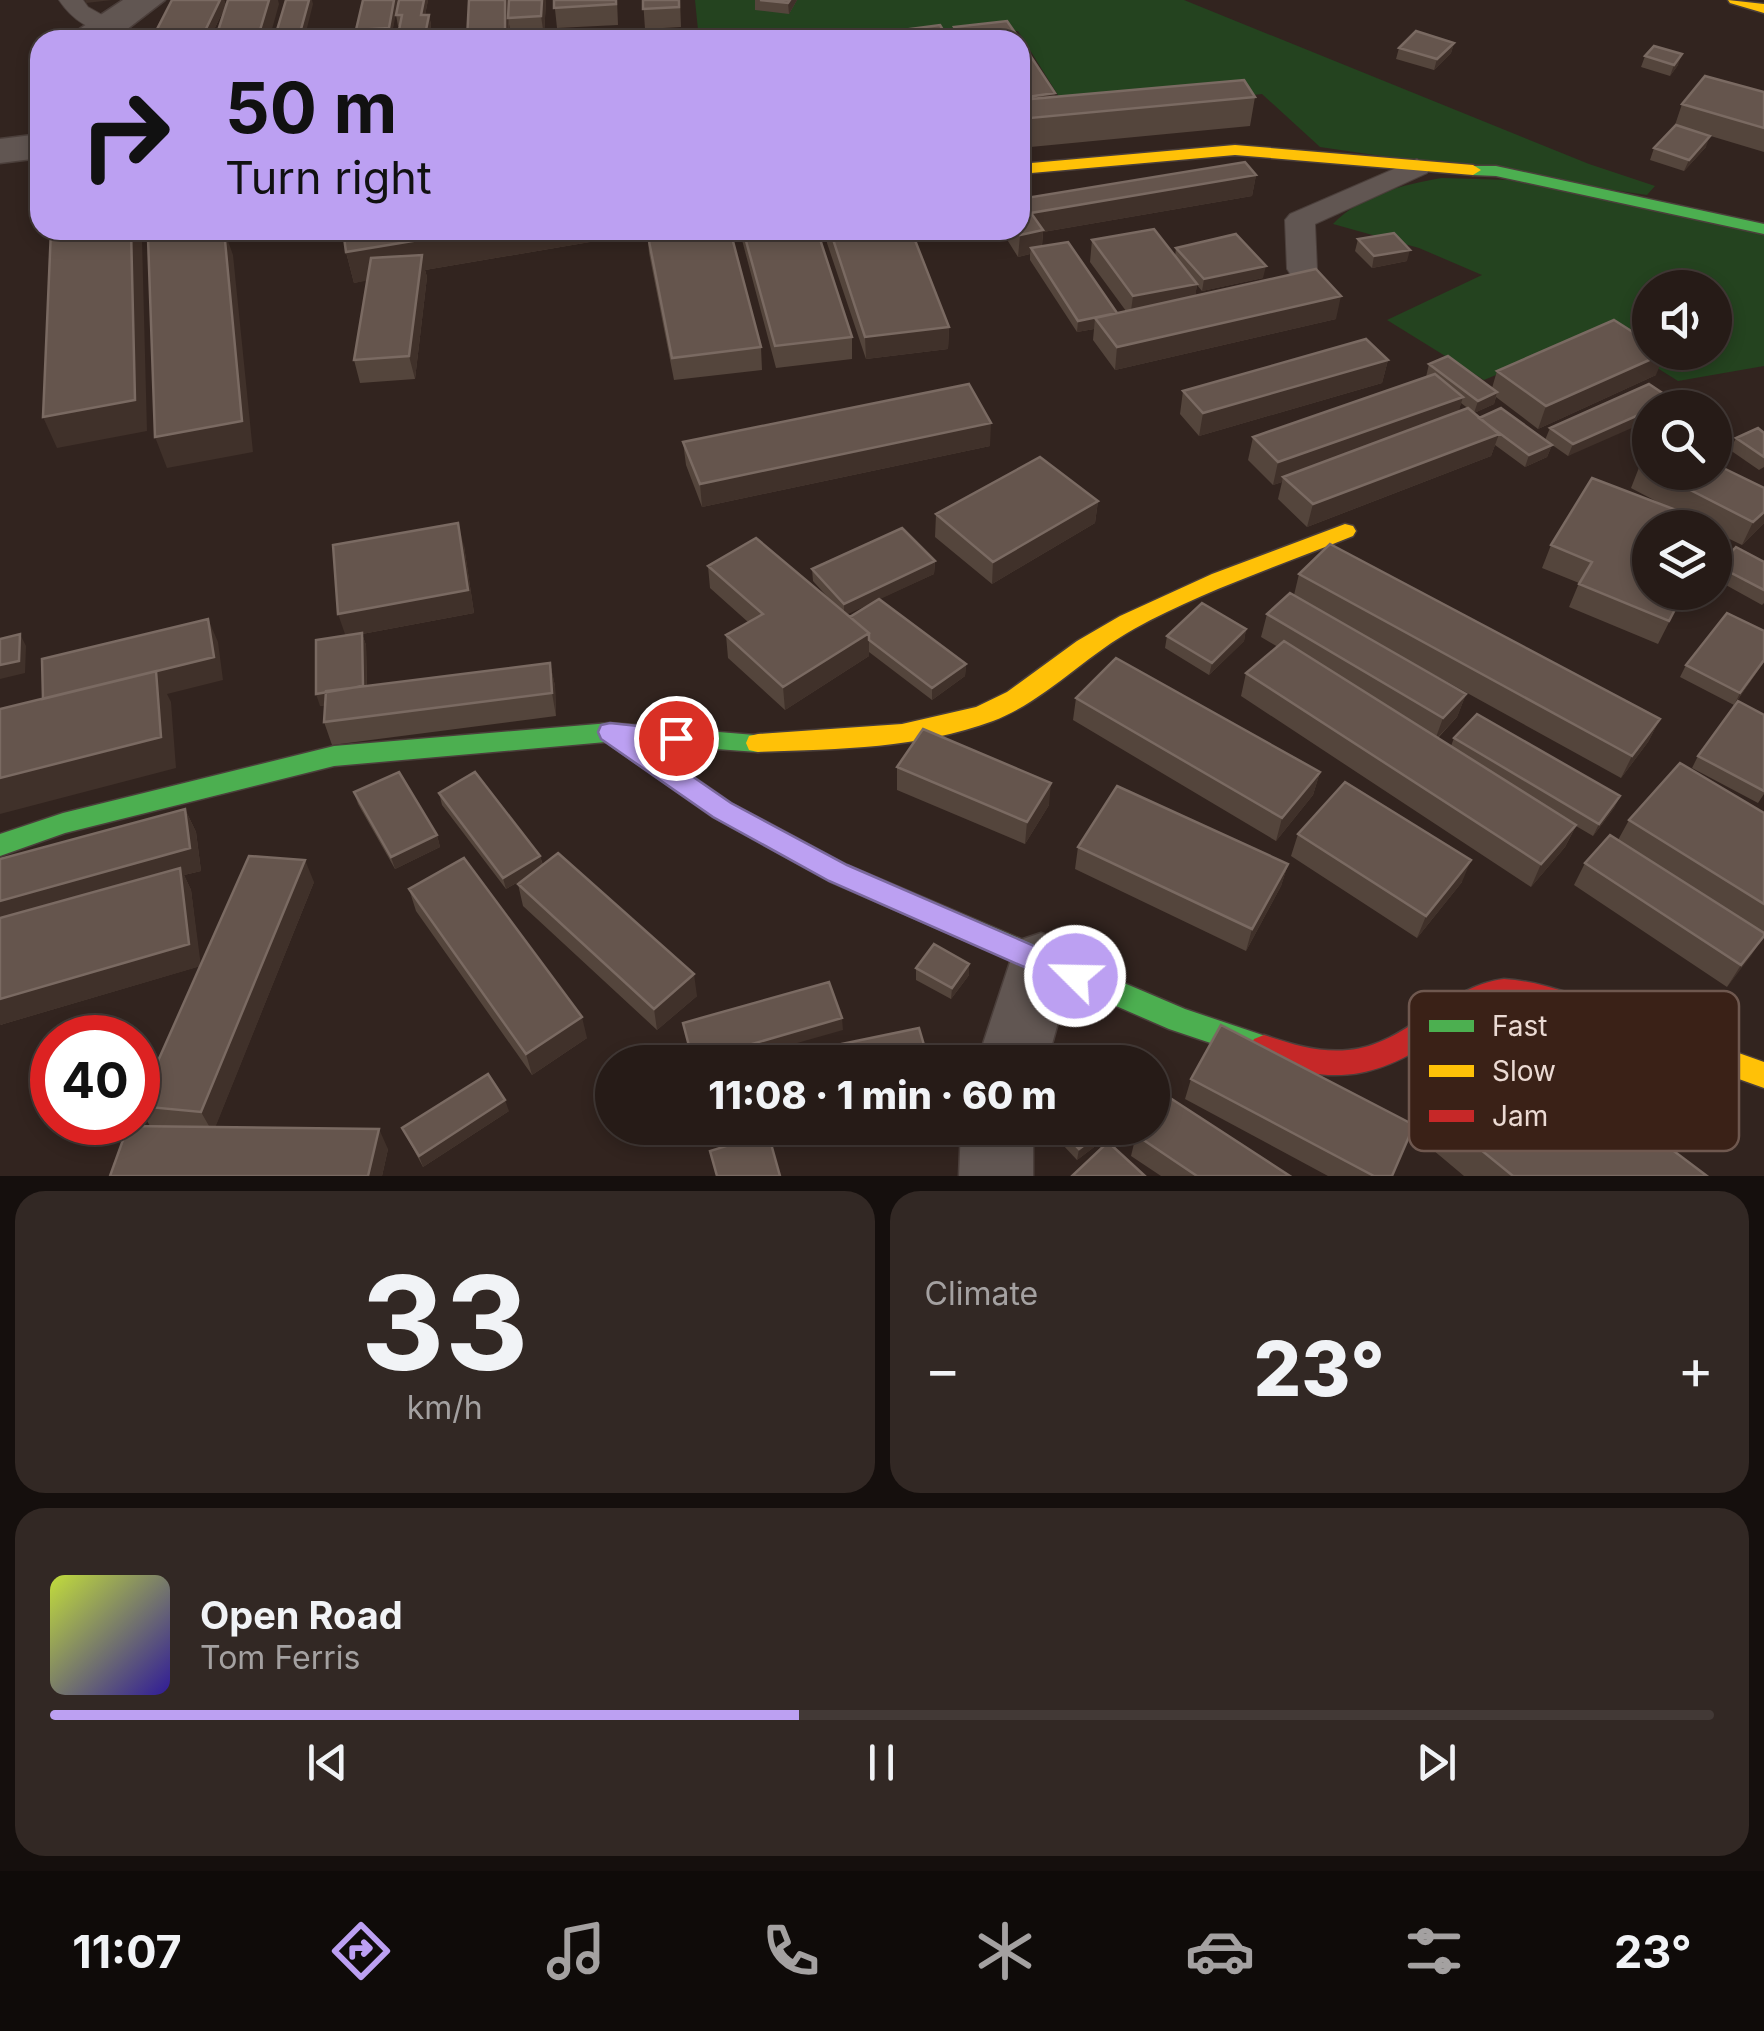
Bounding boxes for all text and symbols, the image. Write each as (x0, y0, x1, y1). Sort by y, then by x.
text: 50 m (225, 65, 397, 150)
icon: right (60, 70, 190, 200)
text: Turn right (225, 150, 432, 205)
map controls (1632, 270, 1732, 610)
button: sound (1632, 270, 1732, 370)
button: search (1632, 390, 1732, 490)
button: layers (1632, 510, 1732, 610)
pin (634, 696, 719, 781)
icon: arrive (649, 711, 704, 766)
position arrow (1023, 924, 1127, 1028)
legend (1409, 991, 1739, 1151)
text: Fast (1492, 1009, 1548, 1043)
speed limit sign: 40 (30, 1015, 160, 1145)
text: Slow (1492, 1054, 1556, 1088)
text: 11:08 · 1 min · 60 m (708, 1072, 1057, 1118)
text: Jam (1492, 1099, 1548, 1133)
text: 33 (361, 1244, 529, 1401)
text: Climate (925, 1274, 1038, 1313)
text: 23° (1254, 1323, 1385, 1414)
text: − (925, 1336, 961, 1402)
text: + (1678, 1336, 1714, 1402)
text: km/h (407, 1388, 483, 1427)
text: Open Road (200, 1592, 403, 1638)
text: Tom Ferris (200, 1638, 360, 1677)
icon: previous (300, 1735, 355, 1790)
icon: pause (854, 1735, 909, 1790)
icon: next (1409, 1735, 1464, 1790)
icon: directions (326, 1916, 396, 1986)
icon: music (541, 1916, 611, 1986)
icon: phone (756, 1916, 826, 1986)
icon: climate (970, 1916, 1040, 1986)
icon: car (1185, 1916, 1255, 1986)
icon: filters (1399, 1916, 1469, 1986)
text: 11:07 (72, 1924, 182, 1979)
text: 23° (1614, 1924, 1692, 1979)

